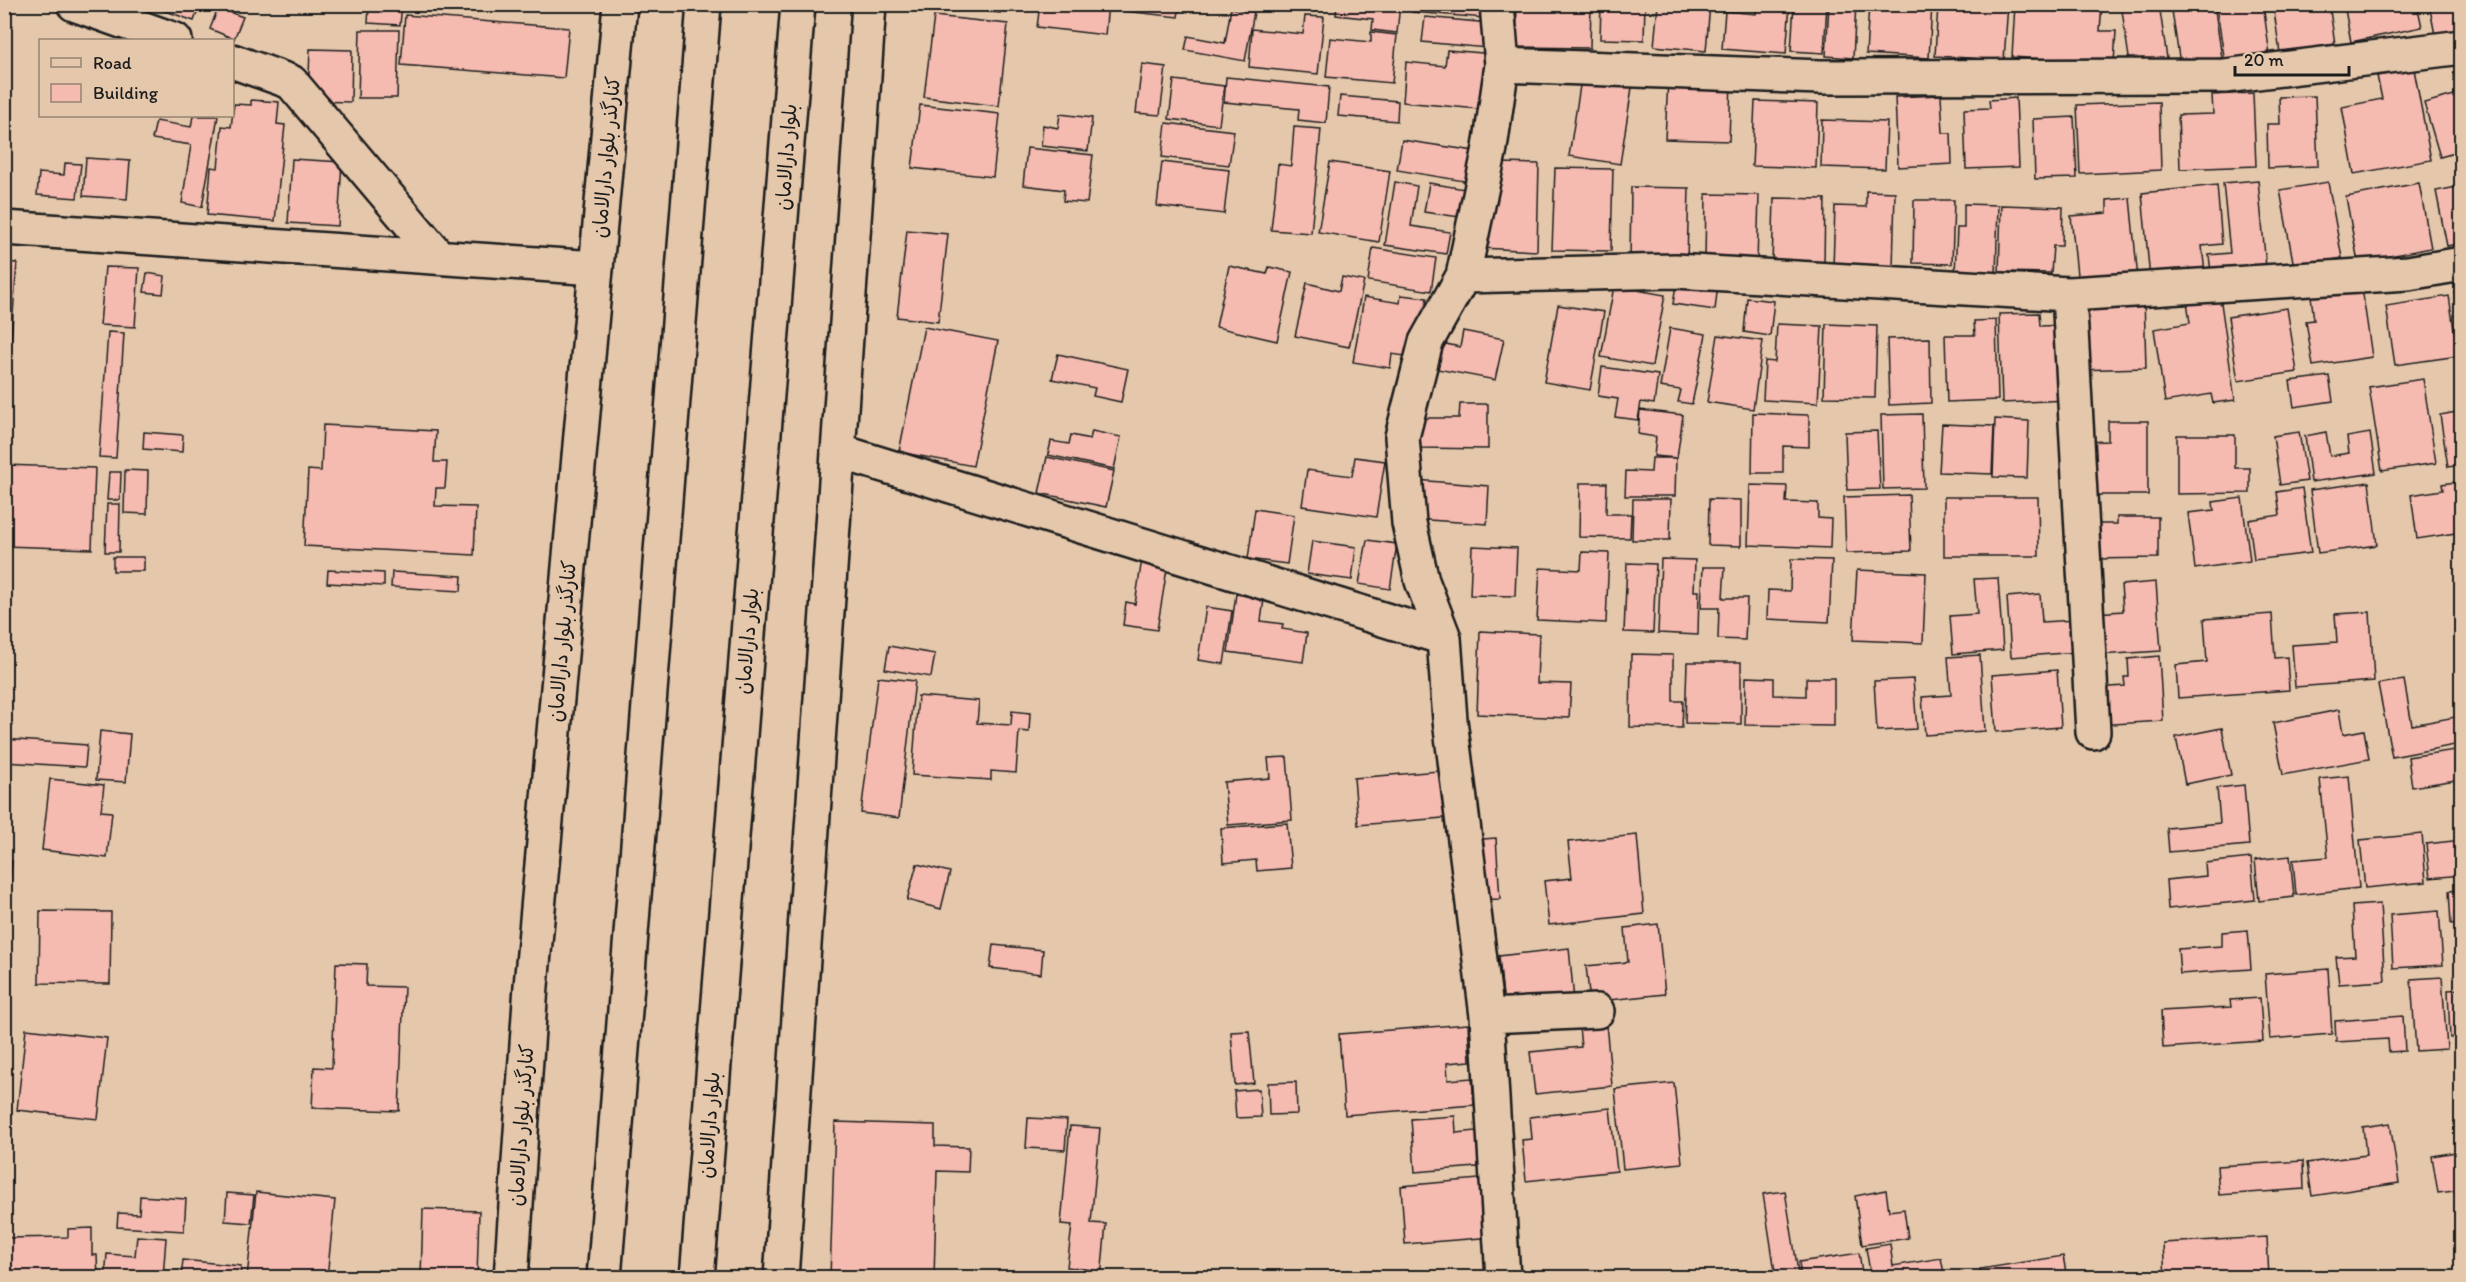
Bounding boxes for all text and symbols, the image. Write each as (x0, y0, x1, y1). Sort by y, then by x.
legend (39, 39, 234, 117)
scale bar (2235, 39, 2349, 77)
text: 20 m (2244, 49, 2284, 71)
text: Road (93, 52, 132, 74)
street label: کنارگذر بلوار دارالامان (587, 75, 625, 239)
text: Building (93, 82, 159, 104)
street label: بلوار دارالامان (770, 103, 802, 211)
street label: کنارگذر بلوار دارالامان (543, 559, 581, 723)
street label: بلوار دارالامان (730, 587, 764, 695)
street label: کنارگذر بلوار دارالامان (503, 1043, 539, 1207)
street label: بلوار دارالامان (693, 1071, 725, 1179)

